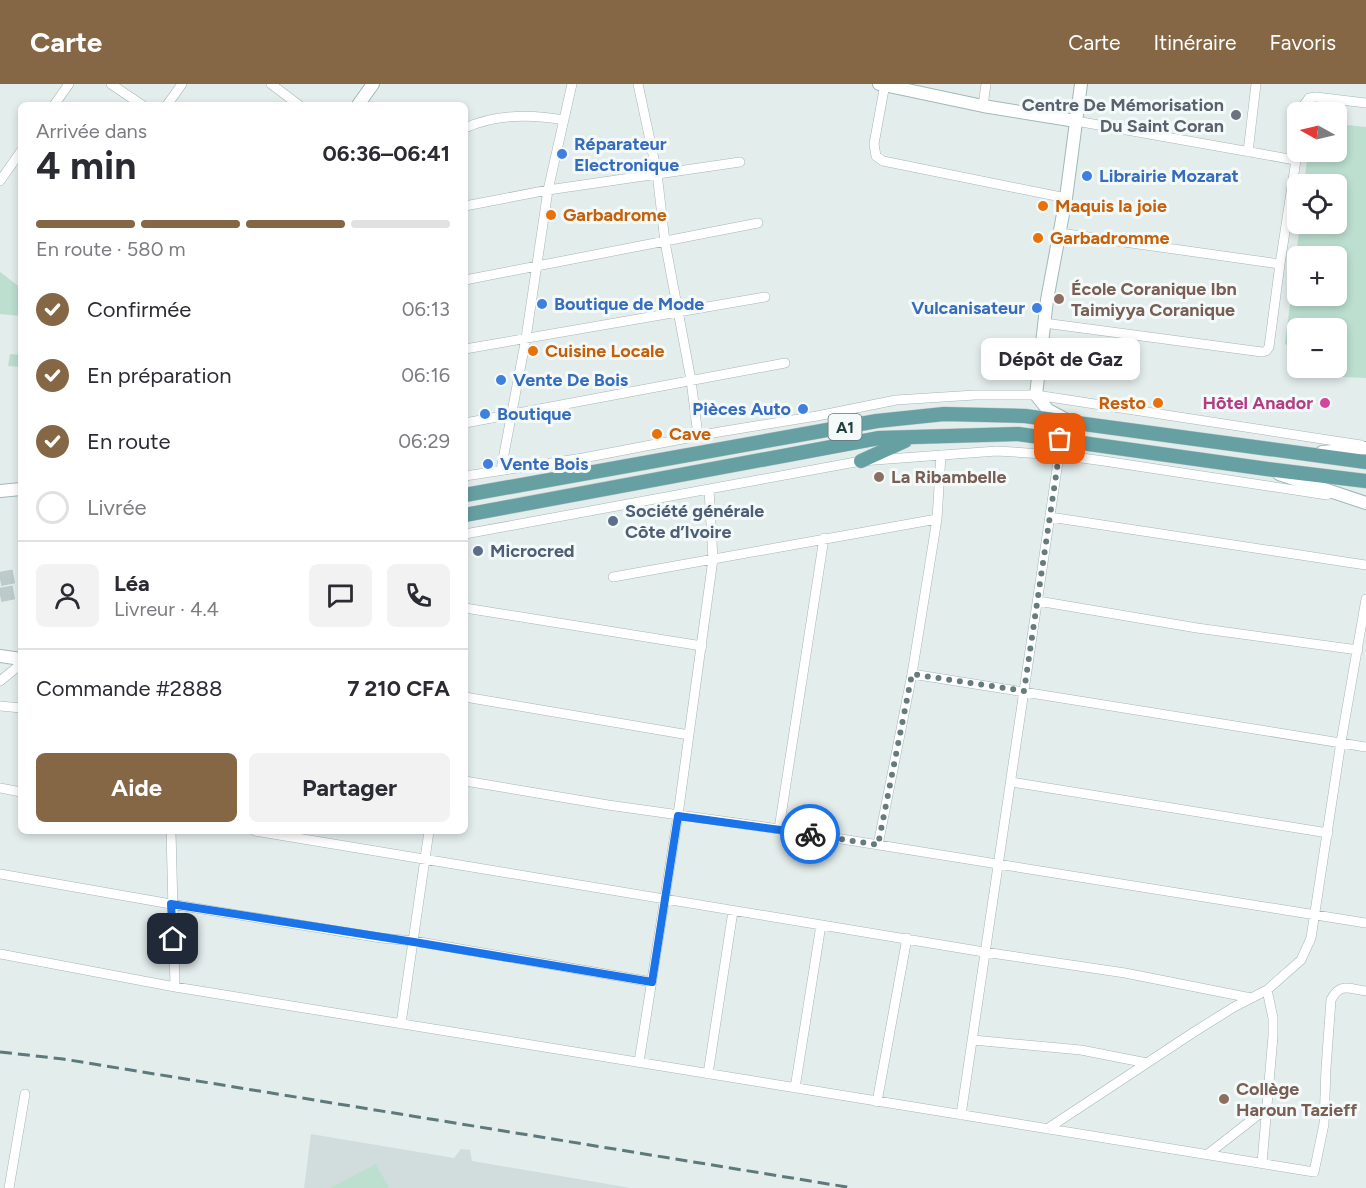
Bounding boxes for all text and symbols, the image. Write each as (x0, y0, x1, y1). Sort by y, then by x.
text: Carte (30, 25, 102, 59)
text: Carte (1068, 30, 1121, 55)
text: Itinéraire (1154, 30, 1237, 55)
text: Favoris (1270, 30, 1336, 55)
place label: Centre De Mémorisation Du Saint Coran (1022, 94, 1224, 137)
north arrow (1287, 102, 1347, 162)
map controls (1287, 102, 1347, 378)
marker: Centre De Mémorisation Du Saint Coran (1229, 108, 1243, 122)
text: Arrivée dans (36, 119, 147, 143)
place label: Réparateur Electronique (574, 133, 679, 176)
text: 06:36–06:41 (322, 140, 450, 167)
text: 4 min (36, 142, 136, 189)
marker: Réparateur Electronique (555, 147, 569, 161)
place label: Librairie Mozarat (1099, 165, 1239, 187)
marker: Librairie Mozarat (1080, 169, 1094, 183)
button: locate (1287, 174, 1347, 234)
place label: Maquis la joie (1055, 195, 1167, 217)
marker: Maquis la joie (1036, 199, 1050, 213)
place label: Garbadrome (563, 204, 667, 226)
marker: Garbadrome (544, 208, 558, 222)
place label: Garbadromme (1050, 227, 1169, 249)
marker: Garbadromme (1031, 231, 1045, 245)
text: En route · 580 m (36, 237, 185, 261)
button: + (1287, 246, 1347, 306)
place label: École Coranique Ibn Taimiyya Coranique (1071, 278, 1237, 321)
marker: École Coranique Ibn Taimiyya Coranique (1052, 292, 1066, 306)
icon: check (36, 293, 69, 326)
place label: Boutique de Mode (554, 293, 704, 315)
text: Confirmée (87, 296, 191, 323)
text: 06:13 (402, 297, 450, 321)
marker: Boutique de Mode (535, 297, 549, 311)
place label: Vulcanisateur (911, 297, 1025, 319)
marker: Vulcanisateur (1030, 301, 1044, 315)
button: − (1287, 318, 1347, 378)
callout: Dépôt de Gaz (980, 337, 1140, 379)
place label: Cuisine Locale (545, 340, 665, 362)
marker: Cuisine Locale (526, 344, 540, 358)
text: Dépôt de Gaz (998, 347, 1123, 371)
icon: check (36, 359, 69, 392)
text: En préparation (87, 362, 232, 389)
text: 06:16 (401, 363, 450, 387)
place label: Vente De Bois (513, 369, 629, 391)
marker: Vente De Bois (494, 373, 508, 387)
place label: Resto (1098, 392, 1146, 414)
place label: Hôtel Anador (1203, 392, 1313, 414)
marker: Resto (1151, 396, 1165, 410)
marker: Hôtel Anador (1318, 396, 1332, 410)
place label: Pièces Auto (692, 398, 791, 420)
marker: Pièces Auto (796, 402, 810, 416)
place label: Boutique (497, 403, 572, 425)
marker: Boutique (478, 407, 492, 421)
pin (1034, 413, 1085, 464)
road number: A1 (828, 414, 862, 440)
icon: bag (1043, 422, 1076, 455)
place label: Cave (669, 423, 711, 445)
icon: check (36, 425, 69, 458)
marker: Cave (650, 427, 664, 441)
text: En route (87, 428, 170, 455)
text: 06:29 (398, 429, 450, 453)
place label: Vente Bois (500, 453, 589, 475)
marker: Vente Bois (481, 457, 495, 471)
place label: La Ribambelle (891, 466, 1006, 488)
marker: La Ribambelle (872, 470, 886, 484)
text: Livrée (87, 494, 146, 521)
place label: Société générale Côte d’Ivoire (625, 500, 764, 543)
marker: Société générale Côte d’Ivoire (606, 514, 620, 528)
place label: Microcred (490, 540, 575, 562)
marker: Microcred (471, 544, 485, 558)
button: person (36, 564, 99, 627)
button: chat (309, 564, 372, 627)
button: phone (387, 564, 450, 627)
text: Léa (114, 570, 150, 597)
text: Livreur · 4.4 (114, 597, 219, 621)
text: Commande #2888 (36, 675, 223, 702)
text: 7 210 CFA (347, 675, 450, 702)
button: Aide (36, 753, 237, 822)
button: Partager (249, 753, 450, 822)
courier (780, 804, 840, 864)
icon: bike (794, 818, 827, 851)
pin (147, 913, 198, 964)
icon: home (156, 922, 189, 955)
place label: Collège Haroun Tazieff (1236, 1078, 1358, 1121)
marker: Collège Haroun Tazieff (1217, 1092, 1231, 1106)

